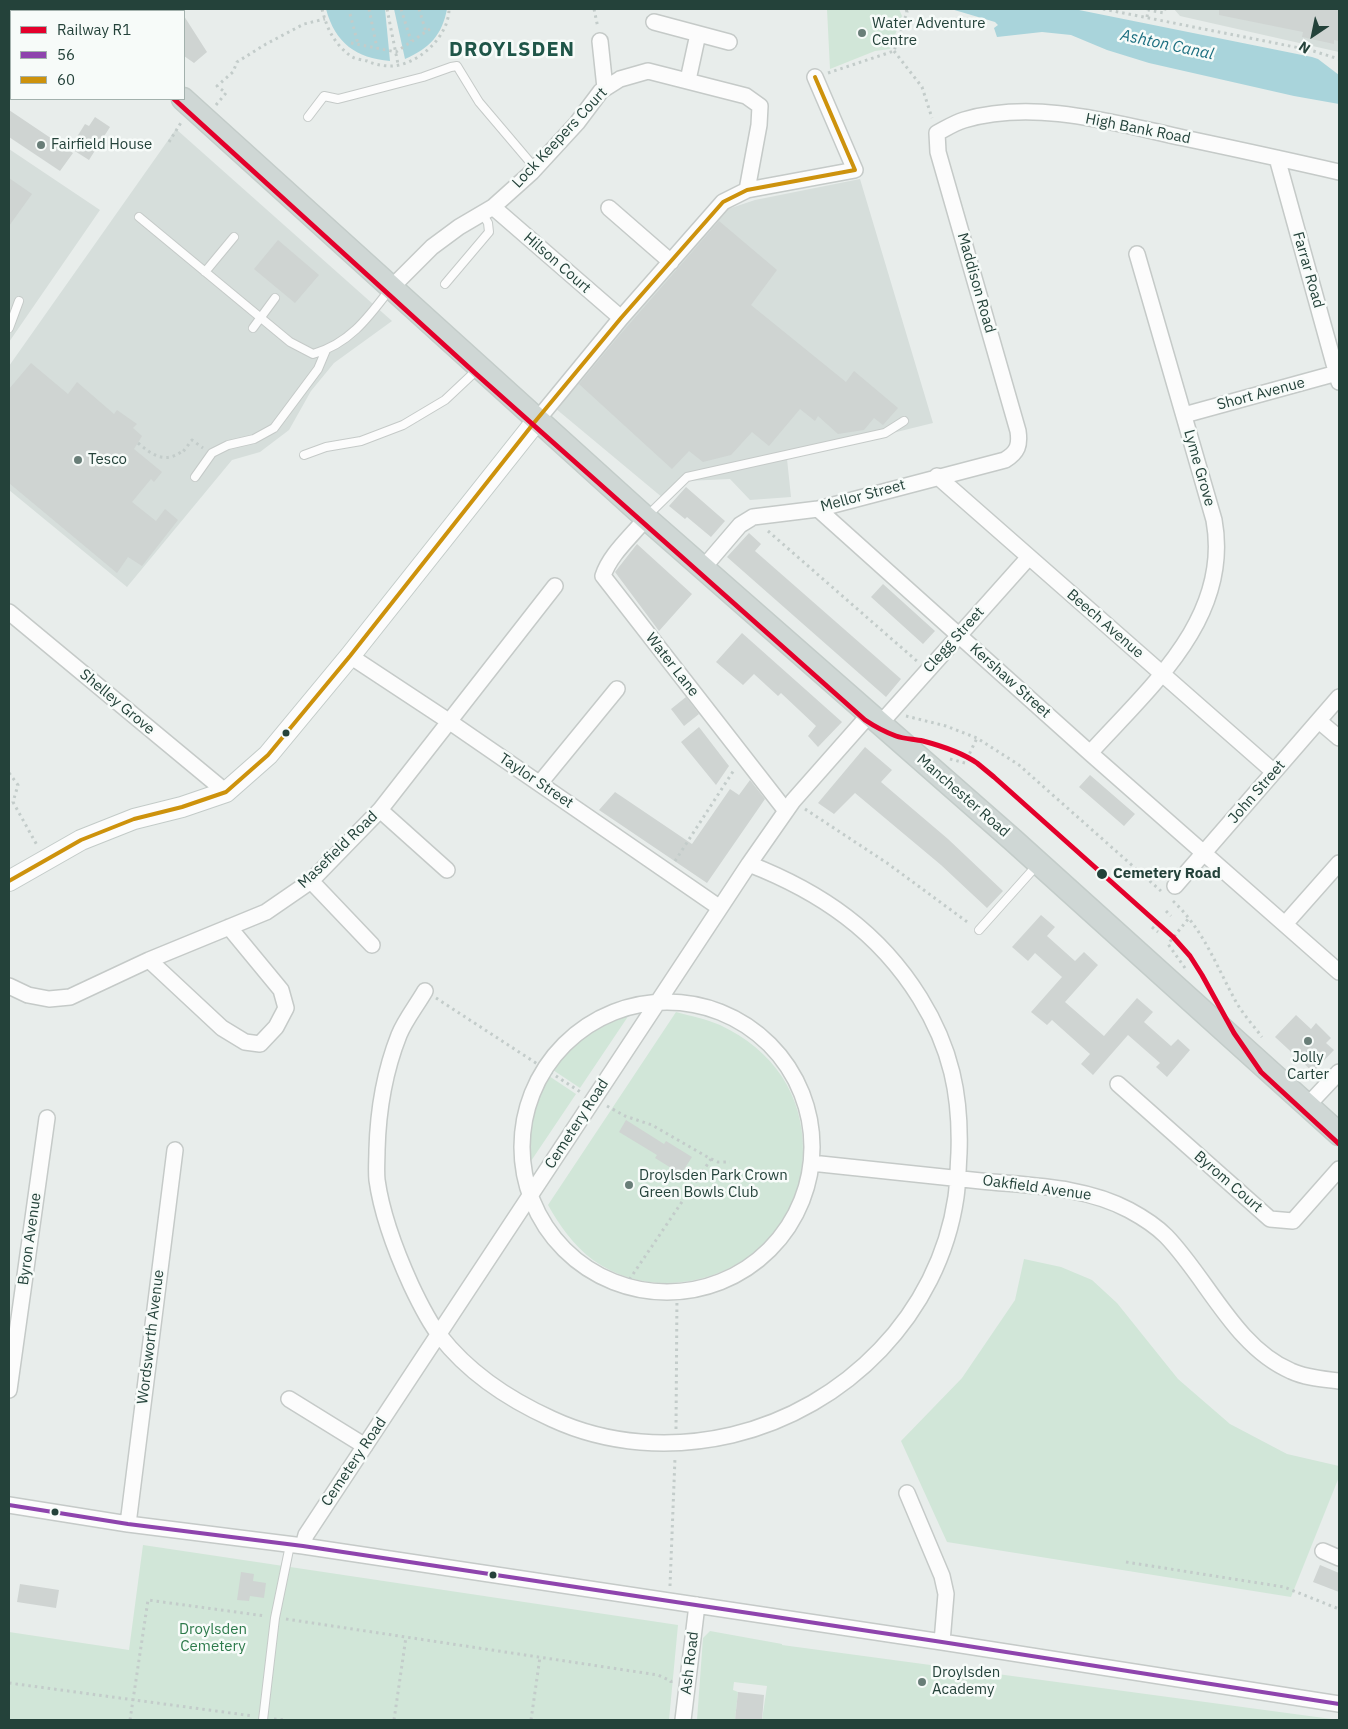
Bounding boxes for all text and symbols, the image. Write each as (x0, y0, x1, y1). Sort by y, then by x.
legend (10, 10, 185, 100)
north arrow (1288, 10, 1338, 60)
place label: Water Adventure Centre (872, 15, 985, 50)
text: Railway R1 (57, 20, 131, 39)
water label: Ashton Canal (1119, 26, 1215, 64)
marker: Water Adventure Centre (856, 27, 868, 39)
text: N (1295, 37, 1314, 58)
district label: DROYLSDEN (448, 38, 576, 62)
text: 56 (57, 45, 75, 64)
text: 60 (57, 70, 75, 89)
street label: Lock Keepers Court (509, 84, 611, 192)
street label: High Bank Road (1084, 110, 1192, 148)
place label: Fairfield House (51, 136, 152, 154)
marker: Fairfield House (35, 139, 47, 151)
street label: Hilson Court (520, 229, 594, 297)
street label: Farrar Road (1289, 230, 1327, 310)
street label: Maddison Road (953, 231, 999, 335)
street label: Short Avenue (1215, 374, 1307, 414)
street label: Lyme Grove (1179, 428, 1219, 508)
place label: Tesco (88, 451, 127, 469)
marker: Tesco (72, 454, 84, 466)
street label: Mellor Street (819, 476, 907, 516)
street label: Beech Avenue (1063, 586, 1147, 662)
street label: Clegg Street (920, 603, 988, 677)
street label: Water Lane (642, 630, 702, 700)
street label: Kershaw Street (966, 640, 1054, 722)
street label: Shelley Grove (76, 665, 158, 739)
unlabelled marker (281, 728, 291, 738)
street label: Taylor Street (495, 750, 577, 812)
street label: Manchester Road (913, 751, 1013, 841)
street label: John Street (1225, 757, 1289, 827)
street label: Masefield Road (295, 808, 381, 892)
place label: Cemetery Road (1113, 865, 1221, 883)
marker: Cemetery Road (1095, 867, 1109, 881)
marker: Jolly Carter (1302, 1035, 1314, 1047)
place label: Jolly Carter (1287, 1049, 1329, 1084)
street label: Cemetery Road (541, 1076, 613, 1172)
street label: Byrom Court (1190, 1147, 1266, 1217)
place label: Droylsden Park Crown Green Bowls Club (639, 1167, 788, 1202)
street label: Oakfield Avenue (981, 1171, 1093, 1205)
marker: Droylsden Park Crown Green Bowls Club (623, 1179, 635, 1191)
street label: Byron Avenue (15, 1192, 45, 1286)
street label: Wordsworth Avenue (134, 1269, 168, 1405)
street label: Cemetery Road (318, 1414, 390, 1510)
unlabelled marker (50, 1507, 60, 1517)
unlabelled marker (488, 1570, 498, 1580)
park label: Droylsden Cemetery (179, 1621, 247, 1656)
street label: Ash Road (677, 1630, 703, 1696)
place label: Droylsden Academy (932, 1664, 1000, 1699)
marker: Droylsden Academy (916, 1676, 928, 1688)

